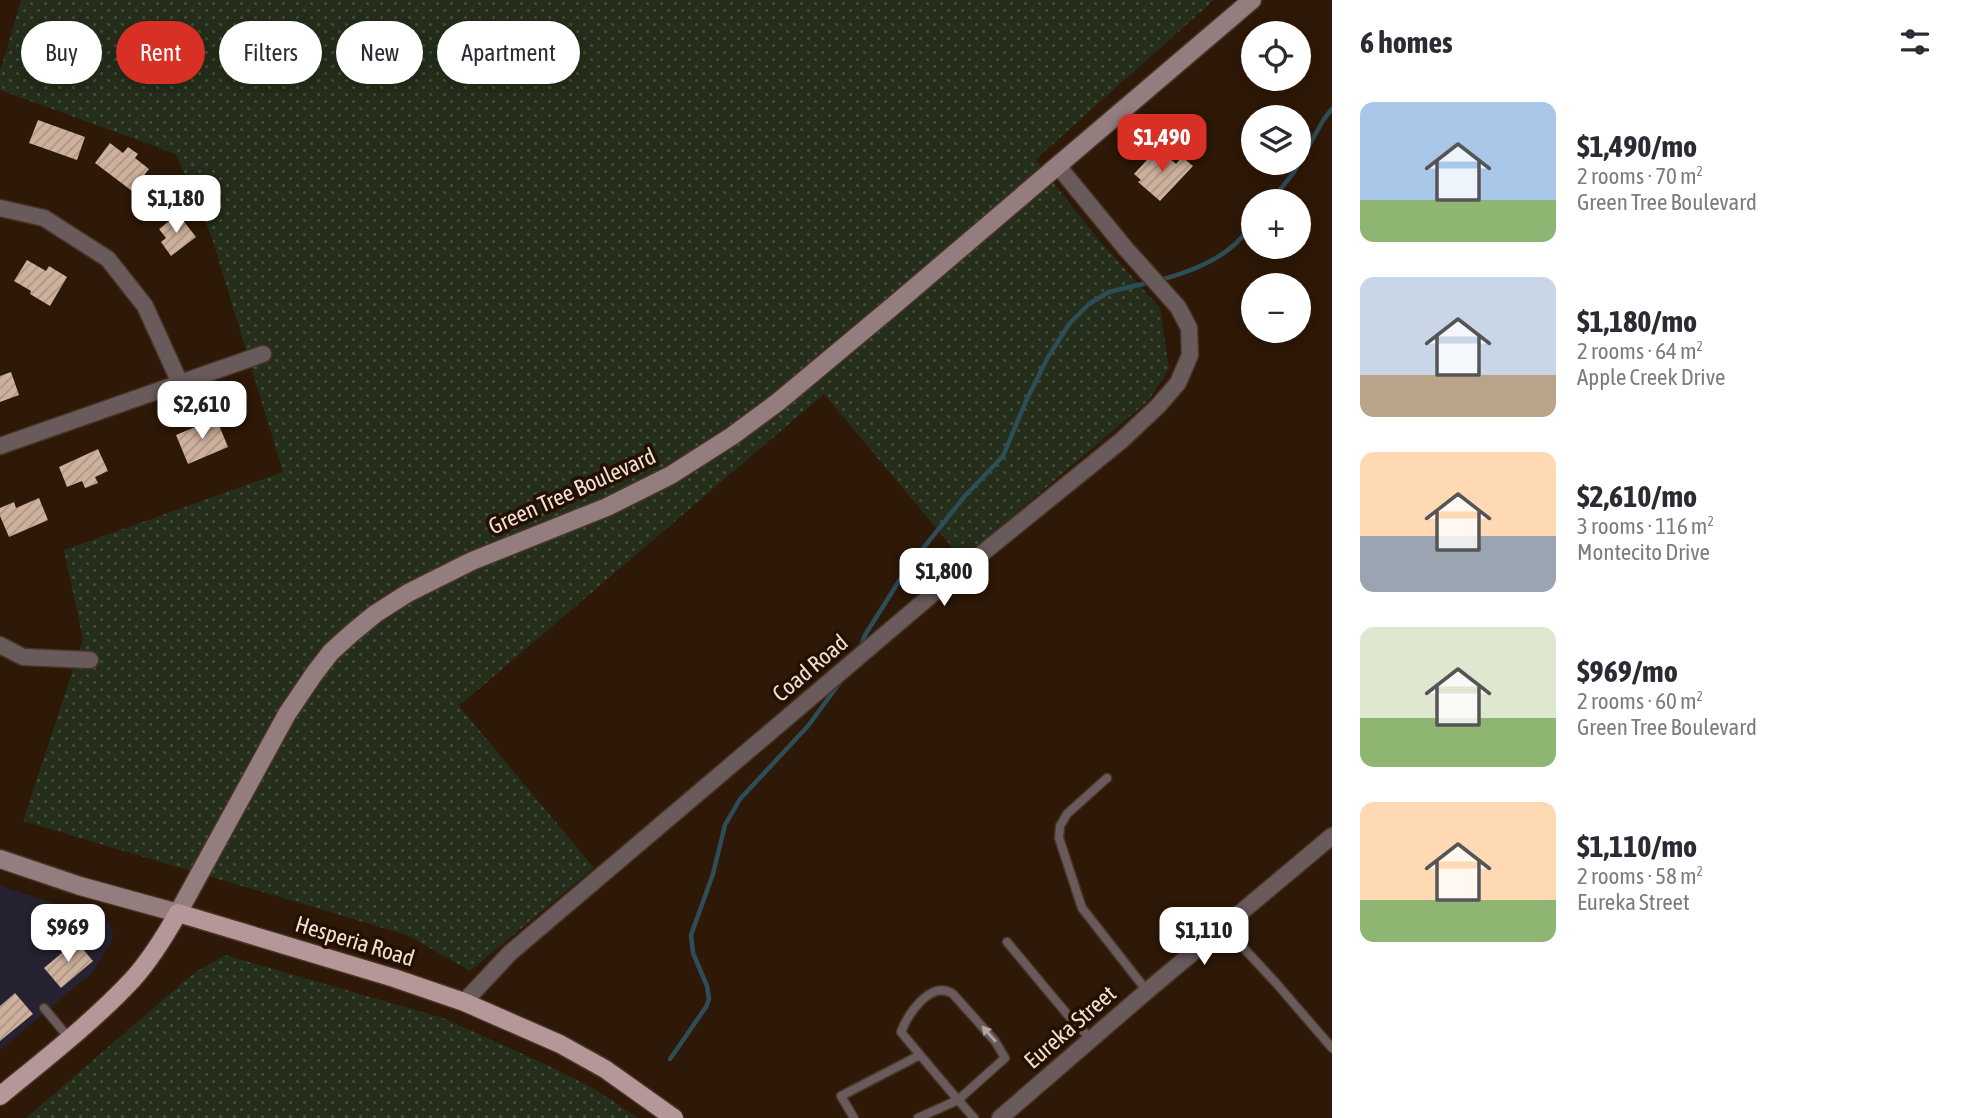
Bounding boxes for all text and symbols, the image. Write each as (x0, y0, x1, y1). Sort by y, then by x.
chip: Buy (21, 21, 102, 84)
chip: Rent (116, 21, 205, 84)
chip: Filters (219, 21, 322, 84)
chip: New (336, 21, 423, 84)
chip: Apartment (437, 21, 580, 84)
map controls (1241, 21, 1311, 343)
button: locate (1241, 21, 1311, 91)
icon: filters (1896, 23, 1934, 61)
text: 6 homes (1360, 25, 1453, 59)
button: layers (1241, 105, 1311, 175)
pin: $1,490 (1105, 114, 1219, 174)
text: $1,490 (1134, 124, 1191, 150)
text: $1,490/mo (1577, 129, 1697, 163)
icon: home (1416, 130, 1500, 214)
text: 2 rooms · 70 m² (1577, 163, 1703, 189)
pin: $1,180 (119, 176, 233, 235)
text: $1,180 (148, 185, 205, 211)
button: + (1241, 189, 1311, 259)
text: Green Tree Boulevard (1577, 189, 1757, 215)
button: − (1241, 273, 1311, 343)
text: $1,180/mo (1577, 304, 1697, 338)
icon: home (1416, 305, 1500, 389)
text: 2 rooms · 64 m² (1577, 338, 1703, 364)
text: Apple Creek Drive (1577, 364, 1725, 390)
pin: $2,610 (145, 382, 259, 441)
text: $2,610 (174, 391, 231, 417)
street label: Green Tree Boulevard (484, 443, 660, 539)
text: $2,610/mo (1577, 479, 1697, 513)
icon: home (1416, 480, 1500, 564)
text: 3 rooms · 116 m² (1577, 513, 1714, 539)
text: Montecito Drive (1577, 539, 1710, 565)
pin: $1,800 (887, 548, 1001, 608)
text: $1,800 (916, 558, 973, 584)
street label: Coad Road (767, 629, 853, 707)
text: $969/mo (1577, 654, 1678, 688)
icon: home (1416, 655, 1500, 739)
text: 2 rooms · 60 m² (1577, 688, 1703, 714)
text: Green Tree Boulevard (1577, 714, 1757, 740)
text: $1,110/mo (1577, 829, 1697, 863)
icon: home (1416, 830, 1500, 914)
text: 2 rooms · 58 m² (1577, 863, 1703, 889)
text: Eureka Street (1577, 889, 1690, 915)
pin: $969 (27, 904, 109, 964)
pin: $1,110 (1147, 908, 1261, 967)
street label: Hesperia Road (292, 911, 418, 971)
text: $969 (47, 914, 89, 940)
text: $1,110 (1176, 917, 1233, 943)
street label: Eureka Street (1019, 980, 1121, 1074)
one-way arrow (982, 1026, 997, 1043)

